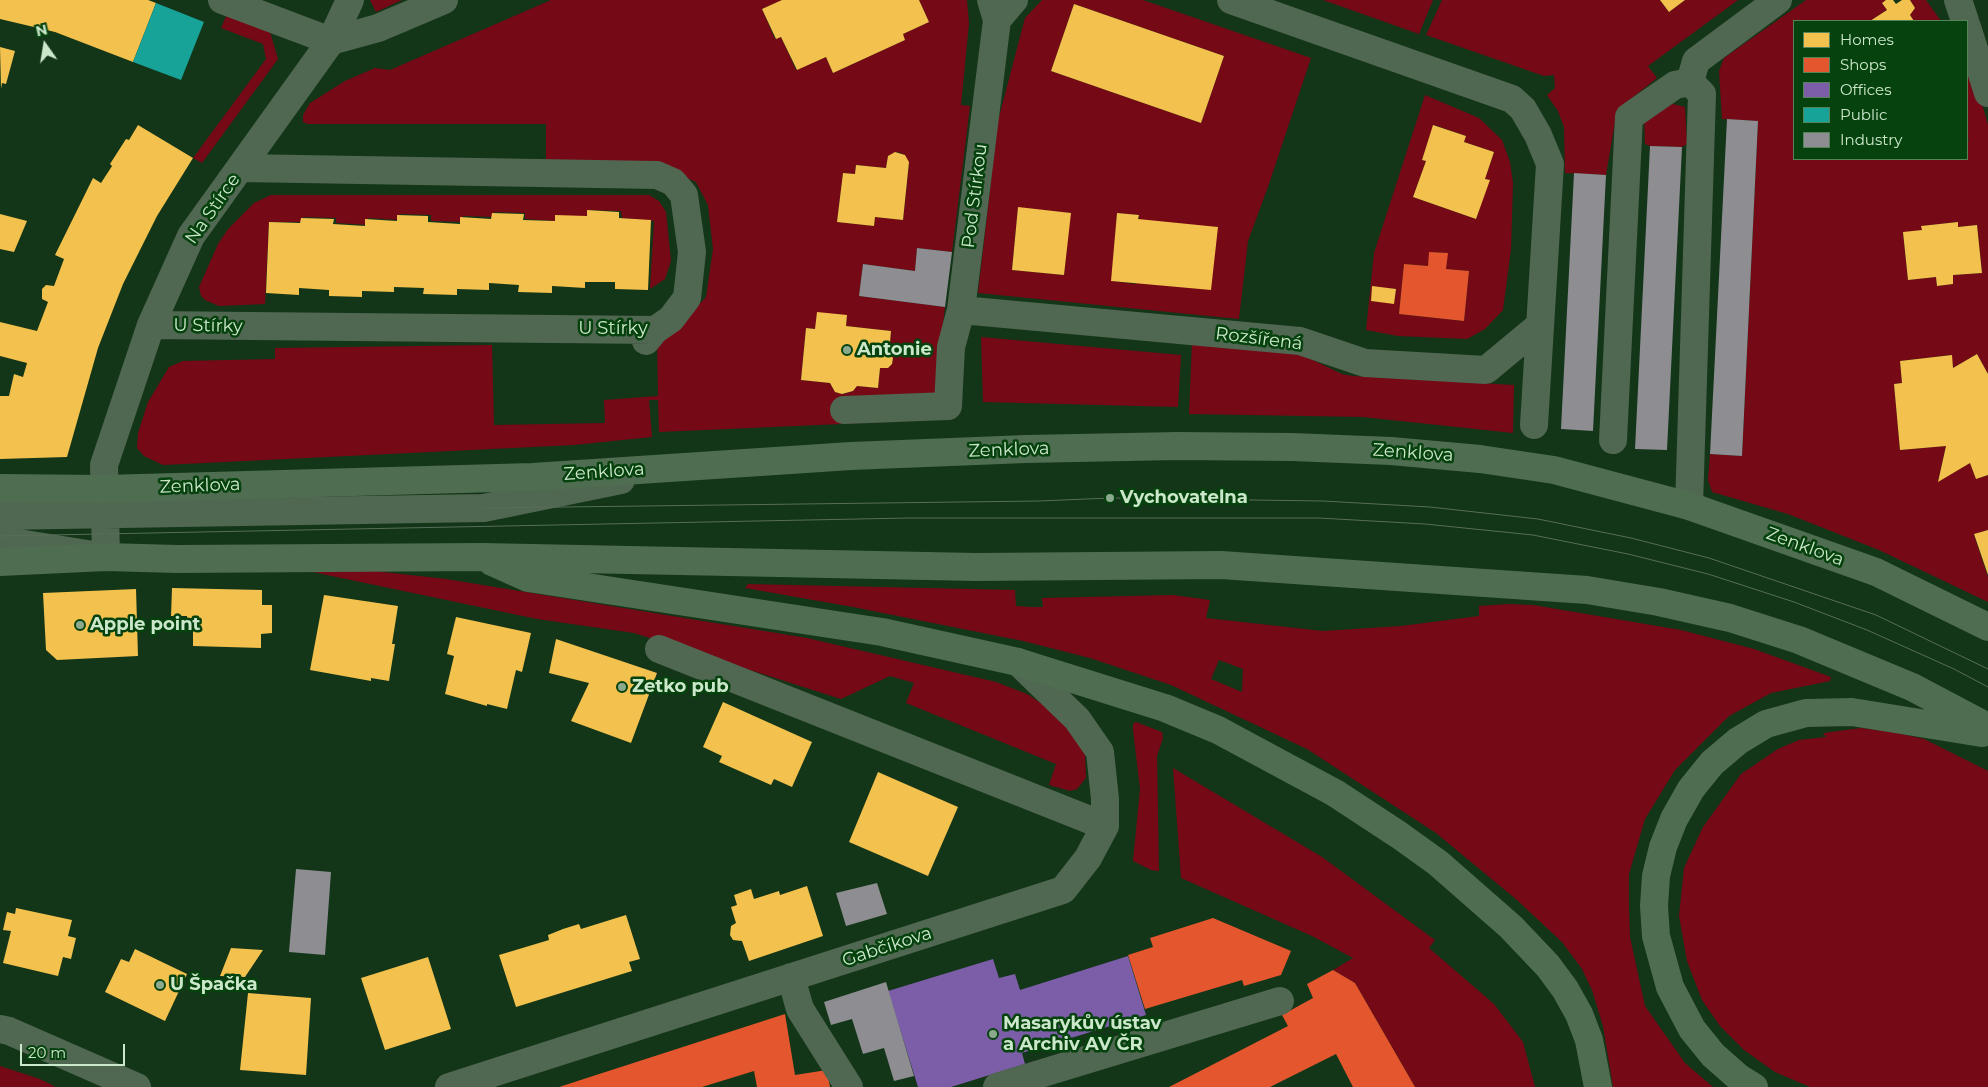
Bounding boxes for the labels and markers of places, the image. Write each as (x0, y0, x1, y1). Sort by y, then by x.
place label: Antonie (857, 339, 932, 361)
marker: Antonie (841, 344, 853, 356)
place label: Vychovatelna (1120, 487, 1248, 509)
marker: Vychovatelna (1104, 492, 1116, 504)
place label: Apple point (90, 614, 200, 636)
marker: Apple point (74, 619, 86, 631)
place label: Zetko pub (632, 676, 729, 698)
marker: Zetko pub (616, 681, 628, 693)
place label: U Špačka (170, 974, 257, 996)
marker: U Špačka (154, 979, 166, 991)
place label: Masarykův ústav a Archiv AV ČR (1003, 1013, 1161, 1056)
marker: Masarykův ústav a Archiv AV ČR (987, 1028, 999, 1040)

